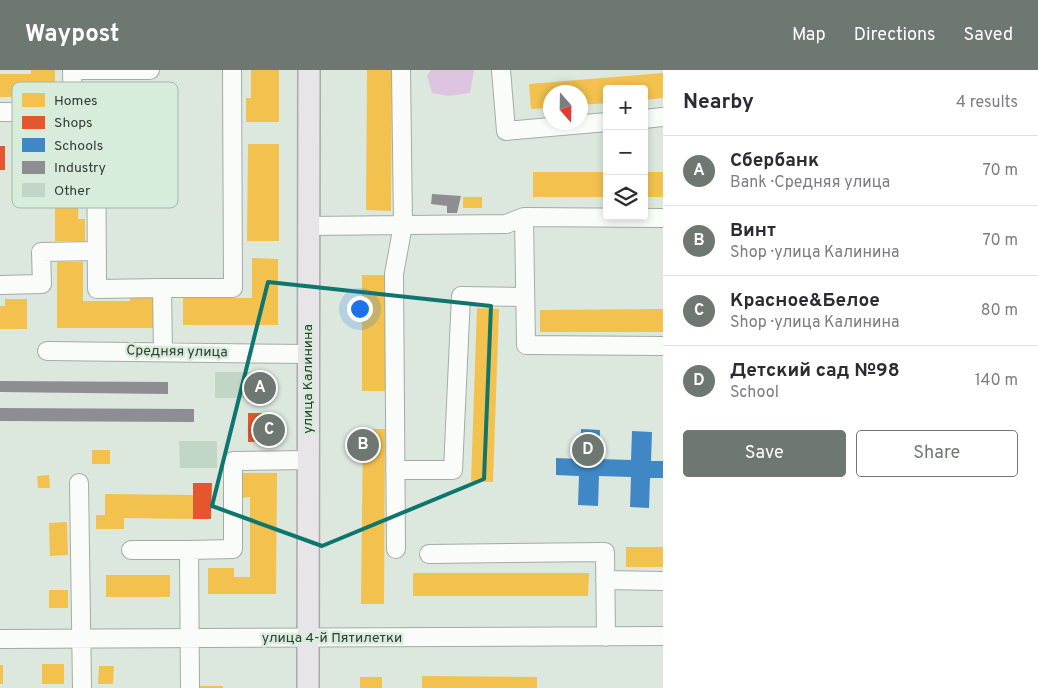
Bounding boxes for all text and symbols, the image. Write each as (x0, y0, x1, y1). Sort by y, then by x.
text: Waypost (25, 20, 119, 50)
text: Map (792, 24, 826, 47)
text: Directions (854, 24, 936, 47)
text: Saved (964, 24, 1013, 47)
legend (12, 82, 178, 208)
north arrow (543, 85, 588, 130)
map controls (603, 85, 648, 220)
button: + (603, 85, 648, 130)
text: Nearby (683, 89, 754, 116)
text: Homes (54, 93, 98, 110)
text: 4 results (956, 93, 1018, 113)
text: Shops (54, 115, 93, 132)
button: − (603, 130, 648, 175)
text: Schools (54, 138, 103, 155)
text: Сбербанк (730, 149, 819, 173)
text: Industry (54, 160, 106, 177)
text: A (693, 161, 705, 181)
text: 70 m (983, 161, 1018, 181)
text: Bank · Средняя улица (730, 173, 890, 193)
button: layers (603, 175, 648, 220)
text: Other (54, 183, 91, 200)
text: Винт (730, 219, 776, 243)
text: B (693, 231, 705, 251)
text: 70 m (983, 231, 1018, 251)
text: Shop · улица Калинина (730, 243, 899, 263)
text: Красное&Белое (730, 289, 880, 313)
your location (347, 296, 373, 322)
text: C (694, 301, 704, 321)
text: 80 m (981, 301, 1018, 321)
text: Shop · улица Калинина (730, 313, 899, 333)
street label: улица Калинина (300, 324, 317, 434)
street label: Средняя улица (126, 343, 228, 361)
text: Детский сад №98 (730, 359, 900, 383)
pin: A (244, 369, 276, 407)
text: D (693, 371, 705, 391)
text: 140 m (975, 371, 1018, 391)
text: School (730, 383, 779, 403)
pin: C (253, 411, 285, 449)
pin: B (347, 426, 379, 464)
button: Save (683, 430, 846, 477)
button: Share (856, 430, 1018, 477)
pin: D (572, 431, 604, 469)
street label: улица 4-й Пятилетки (262, 630, 402, 647)

